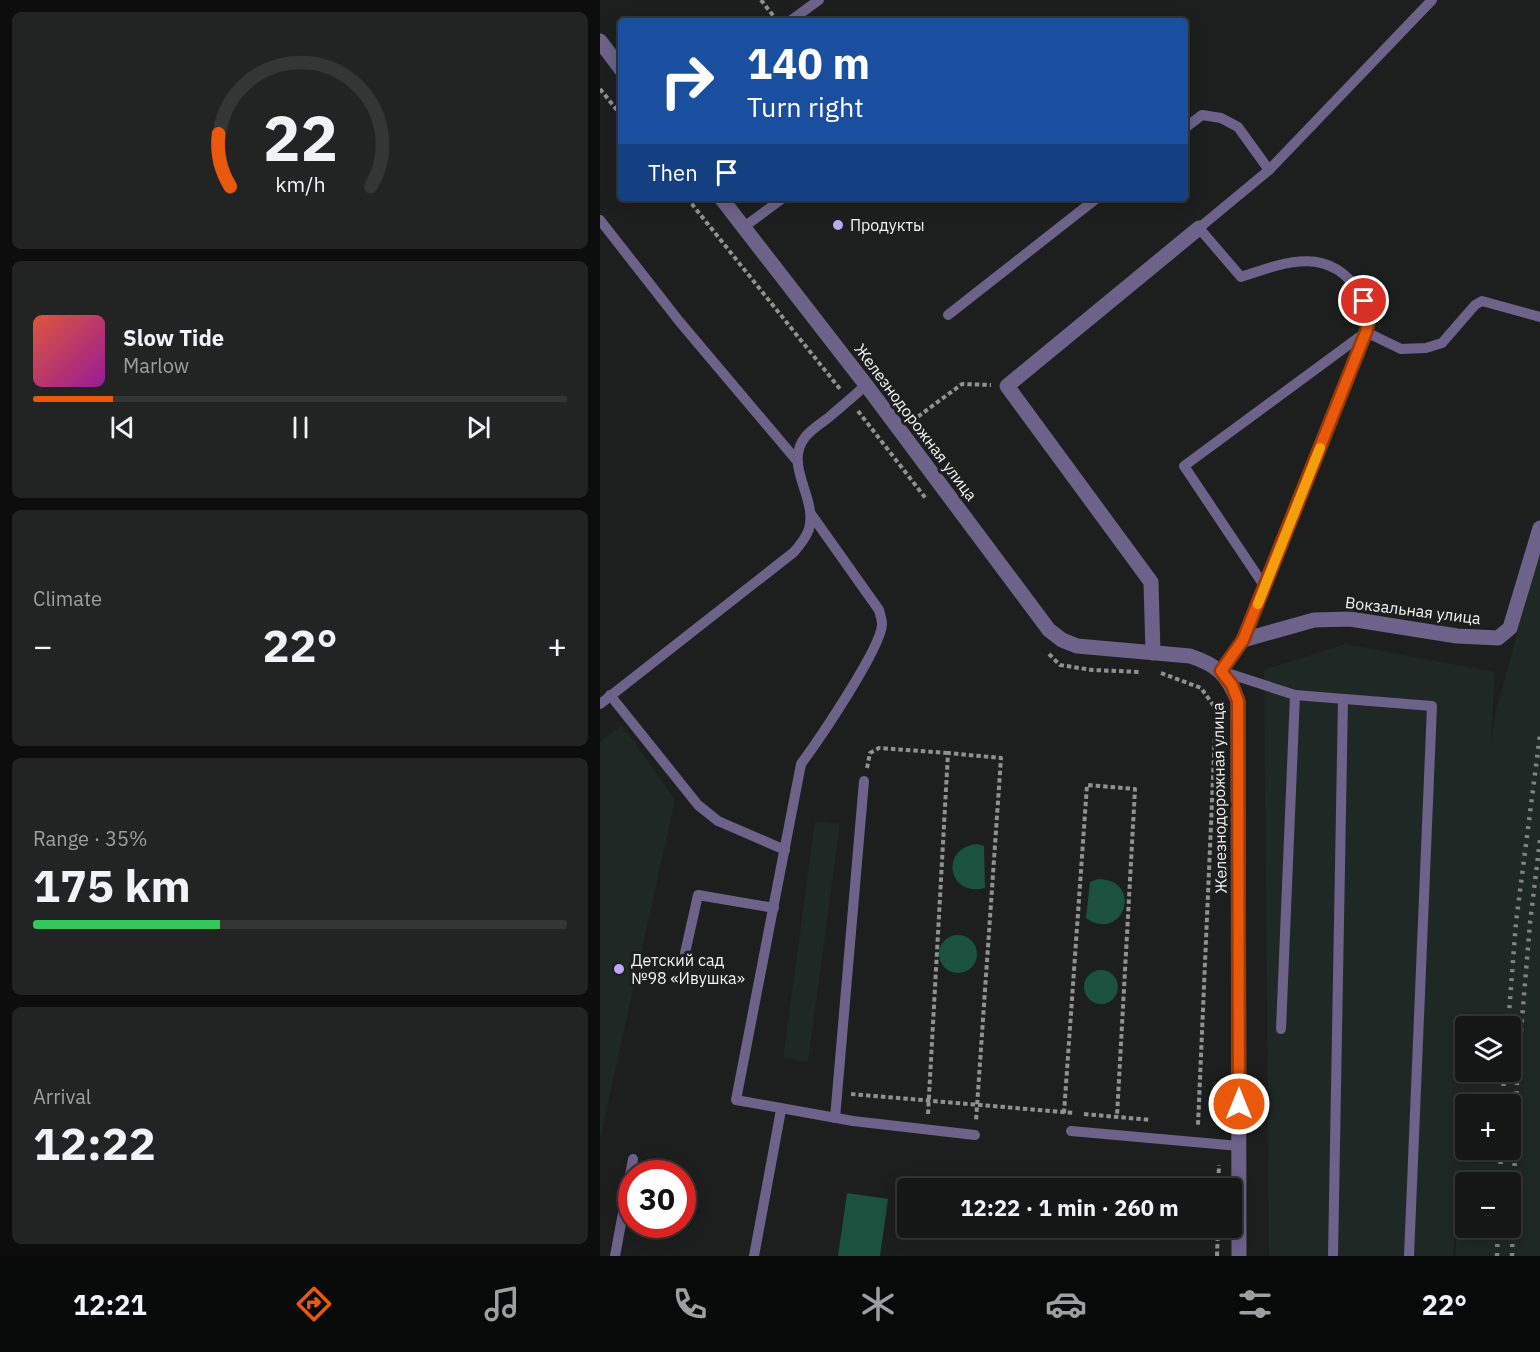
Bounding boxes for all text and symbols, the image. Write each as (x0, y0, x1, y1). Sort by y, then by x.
text: 140 m (747, 36, 870, 91)
icon: right (648, 42, 726, 120)
text: Turn right (747, 89, 864, 124)
text: 22 (263, 98, 337, 179)
icon: arrive (710, 156, 743, 189)
text: Then (648, 158, 698, 187)
text: km/h (275, 171, 325, 199)
place label: Продукты (850, 215, 925, 235)
marker: Продукты (831, 218, 845, 232)
pin (1338, 275, 1389, 326)
icon: arrive (1347, 284, 1380, 317)
text: Slow Tide (123, 323, 224, 352)
street label: Железнодорожная улица (850, 339, 982, 505)
text: Marlow (123, 352, 189, 379)
icon: previous (106, 411, 139, 444)
icon: pause (284, 411, 317, 444)
icon: next (462, 411, 495, 444)
text: Climate (33, 585, 102, 612)
street label: Вокзальная улица (1344, 592, 1482, 628)
text: 22° (262, 616, 338, 674)
text: − (33, 624, 53, 667)
text: + (547, 624, 567, 667)
street label: Железнодорожная улица (1207, 702, 1231, 894)
text: Range · 35% (33, 825, 148, 852)
text: 175 km (33, 856, 191, 914)
place label: Детский сад №98 «Ивушка» (631, 950, 745, 988)
marker: Детский сад №98 «Ивушка» (612, 962, 626, 976)
map controls (1455, 1016, 1521, 1238)
button: layers (1455, 1016, 1521, 1082)
position arrow (1207, 1072, 1271, 1136)
text: Arrival (33, 1083, 91, 1110)
button: + (1455, 1094, 1521, 1160)
text: 12:22 (33, 1114, 156, 1172)
speed limit sign: 30 (618, 1160, 696, 1238)
button: − (1455, 1172, 1521, 1238)
text: 12:22 · 1 min · 260 m (960, 1193, 1179, 1222)
icon: directions (293, 1283, 335, 1325)
icon: music (481, 1283, 523, 1325)
icon: phone (669, 1283, 711, 1325)
icon: climate (857, 1283, 899, 1325)
icon: car (1045, 1283, 1087, 1325)
icon: filters (1234, 1283, 1276, 1325)
text: 12:21 (73, 1287, 147, 1322)
text: 22° (1422, 1287, 1467, 1322)

